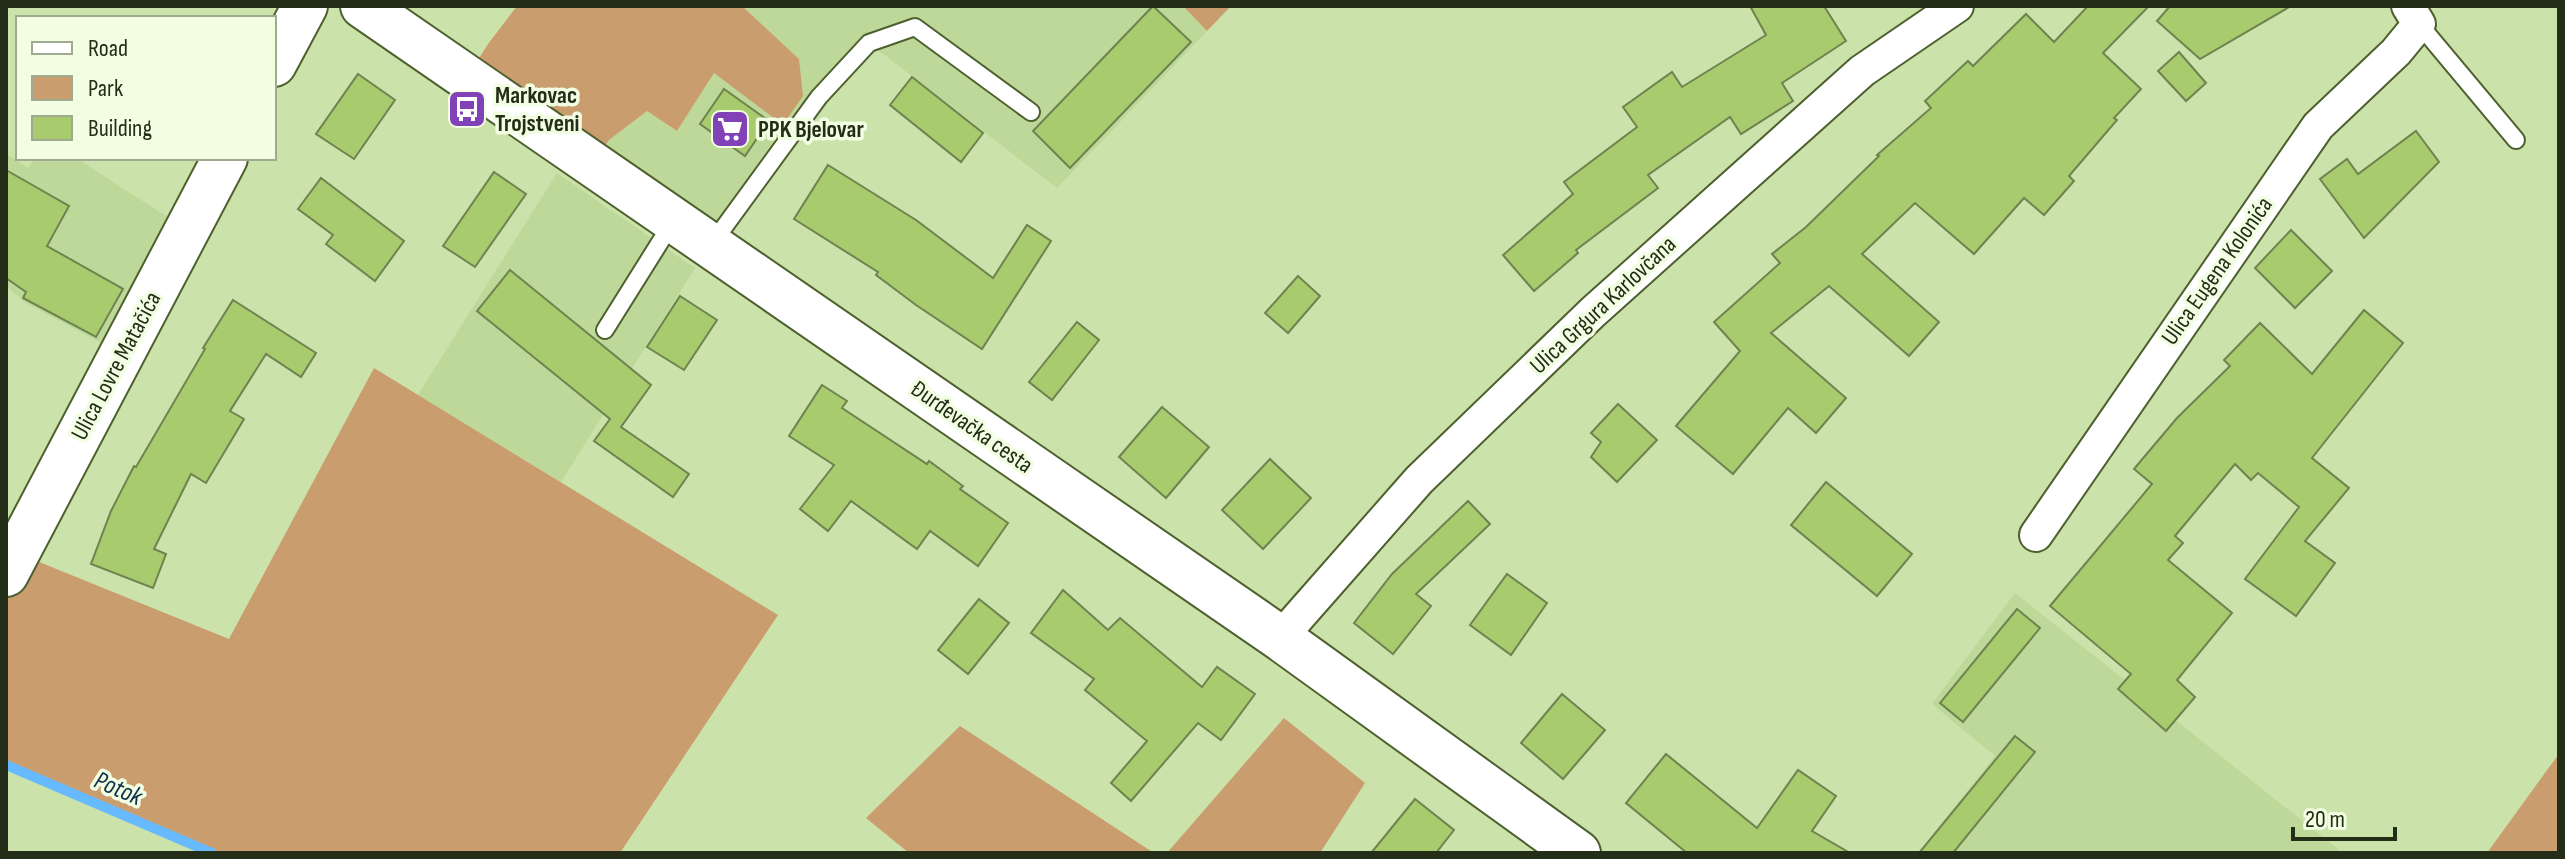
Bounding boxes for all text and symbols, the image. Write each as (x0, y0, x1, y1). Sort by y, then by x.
legend (16, 16, 276, 160)
text: Road (88, 34, 128, 63)
text: Park (88, 74, 123, 103)
place label: Markovac Trojstveni (495, 81, 580, 138)
bus stop icon: Markovac Trojstveni (446, 88, 488, 130)
supermarket icon: PPK Bjelovar (709, 108, 751, 150)
text: Building (88, 114, 152, 143)
place label: PPK Bjelovar (758, 115, 864, 144)
street label: Ulica Eugena Kolonića (2155, 191, 2279, 351)
street label: Ulica Grgura Karlovčana (1524, 230, 1682, 380)
street label: Ulica Lovre Matačića (65, 287, 167, 445)
street label: Đurđevačka cesta (906, 374, 1038, 480)
water label: Potok (89, 765, 148, 813)
scale bar (2293, 791, 2395, 841)
text: 20 m (2305, 805, 2345, 834)

